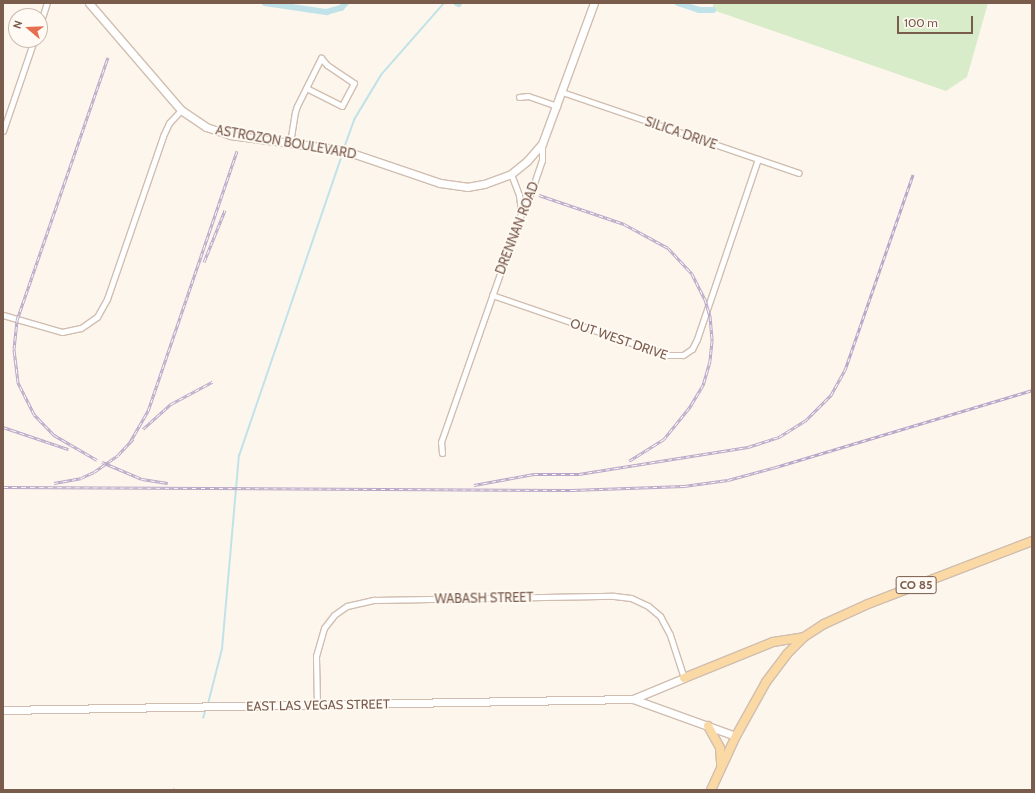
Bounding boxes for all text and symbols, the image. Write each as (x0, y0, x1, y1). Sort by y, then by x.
north arrow (8, 8, 48, 48)
scale bar (899, 8, 975, 34)
text: 100 m (904, 15, 938, 30)
text: N (10, 18, 25, 30)
street label: SILICA DRIVE (643, 113, 719, 153)
street label: ASTROZON BOULEVARD (214, 122, 358, 162)
street label: DRENNAN ROAD (492, 179, 542, 277)
street label: OUT WEST DRIVE (568, 315, 670, 363)
road number: CO 85 (895, 575, 937, 595)
street label: WABASH STREET (434, 589, 534, 607)
street label: EAST LAS VEGAS STREET (246, 696, 390, 714)

